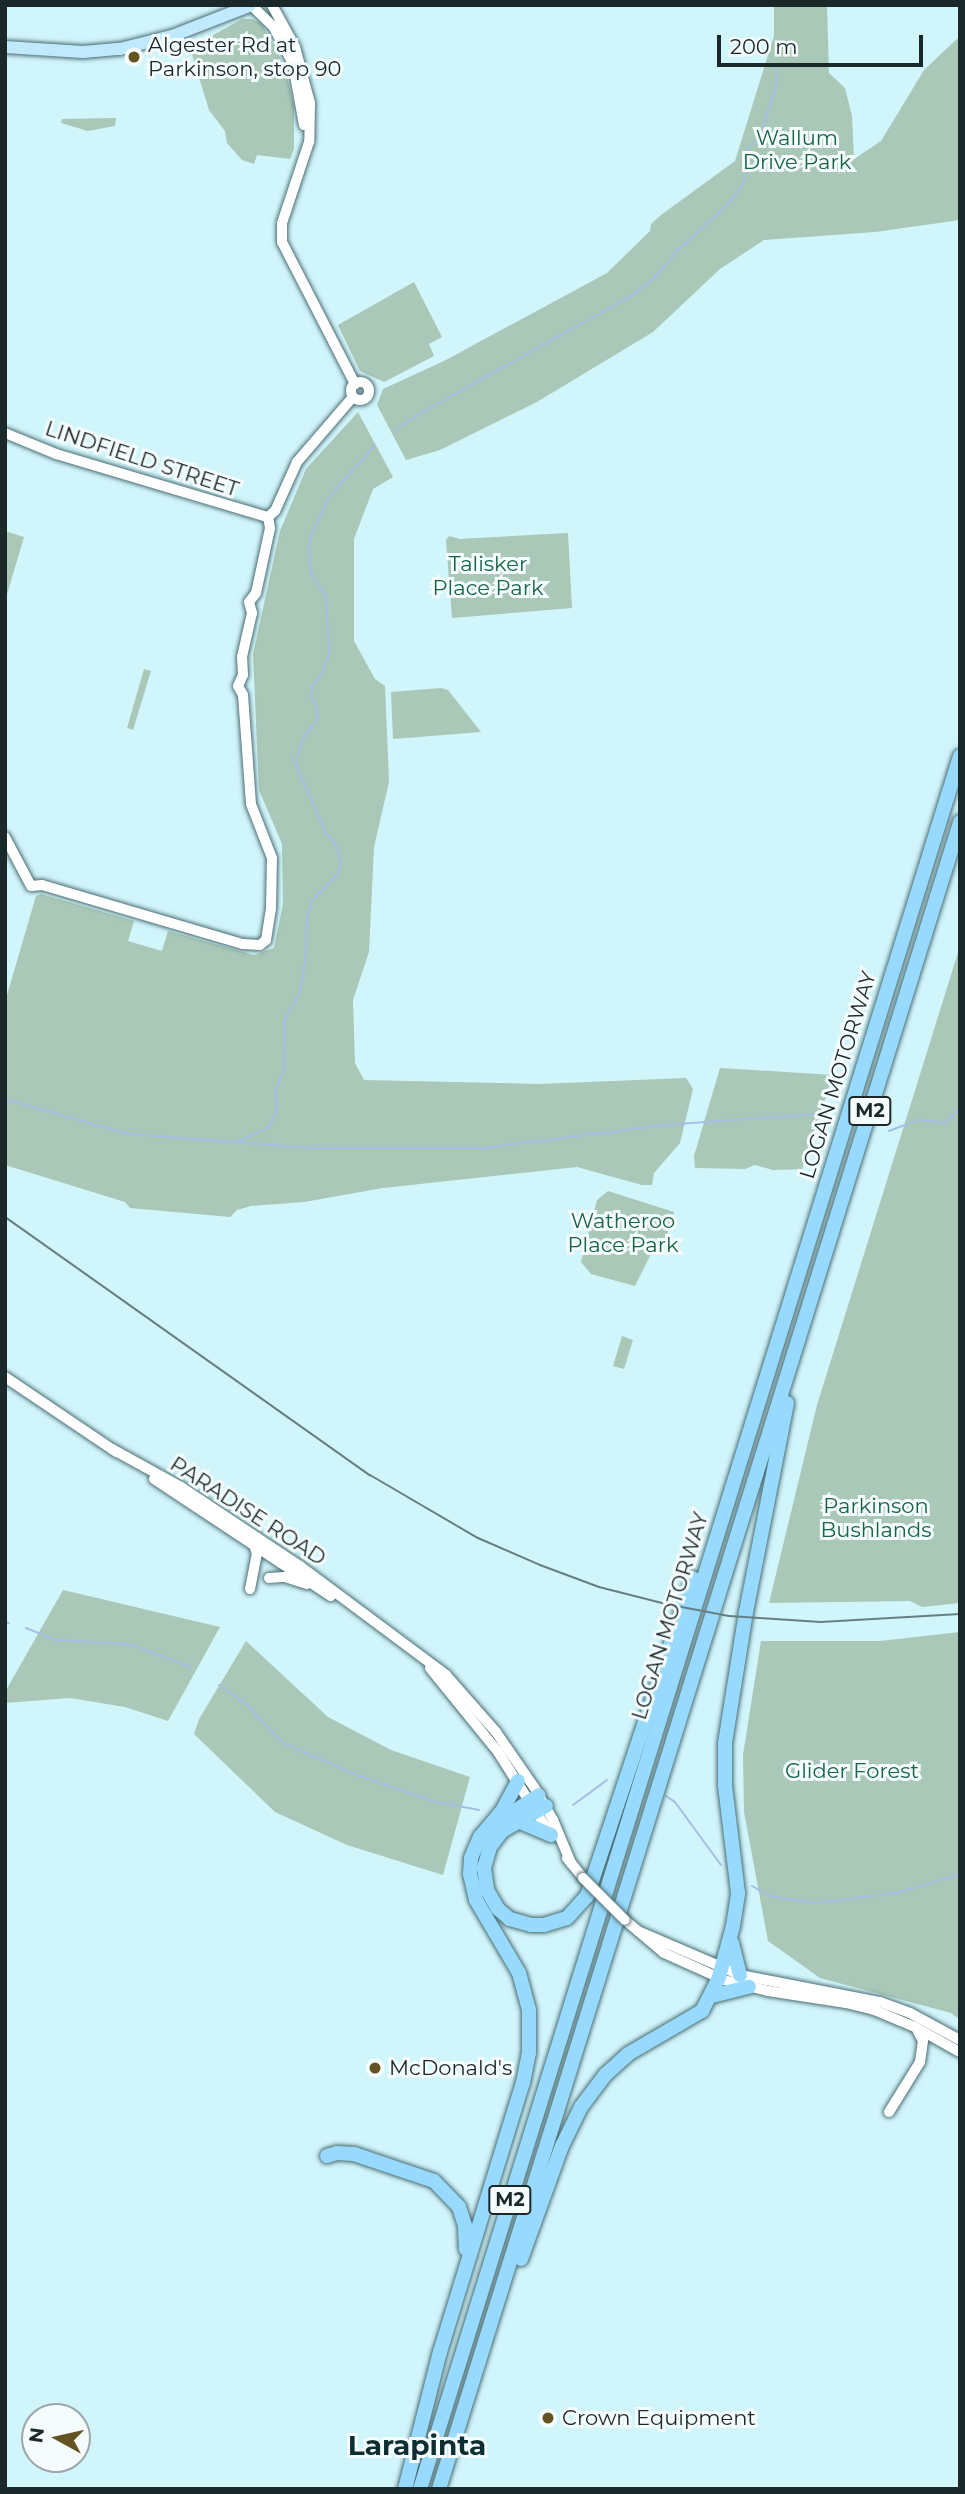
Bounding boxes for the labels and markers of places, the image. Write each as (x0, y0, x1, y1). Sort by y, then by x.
place label: Algester Rd at Parkinson, stop 90 (148, 32, 341, 82)
marker: Algester Rd at Parkinson, stop 90 (126, 49, 142, 65)
place label: McDonald's (389, 2055, 512, 2081)
marker: McDonald's (367, 2060, 383, 2076)
place label: Crown Equipment (562, 2405, 756, 2431)
marker: Crown Equipment (540, 2410, 556, 2426)

